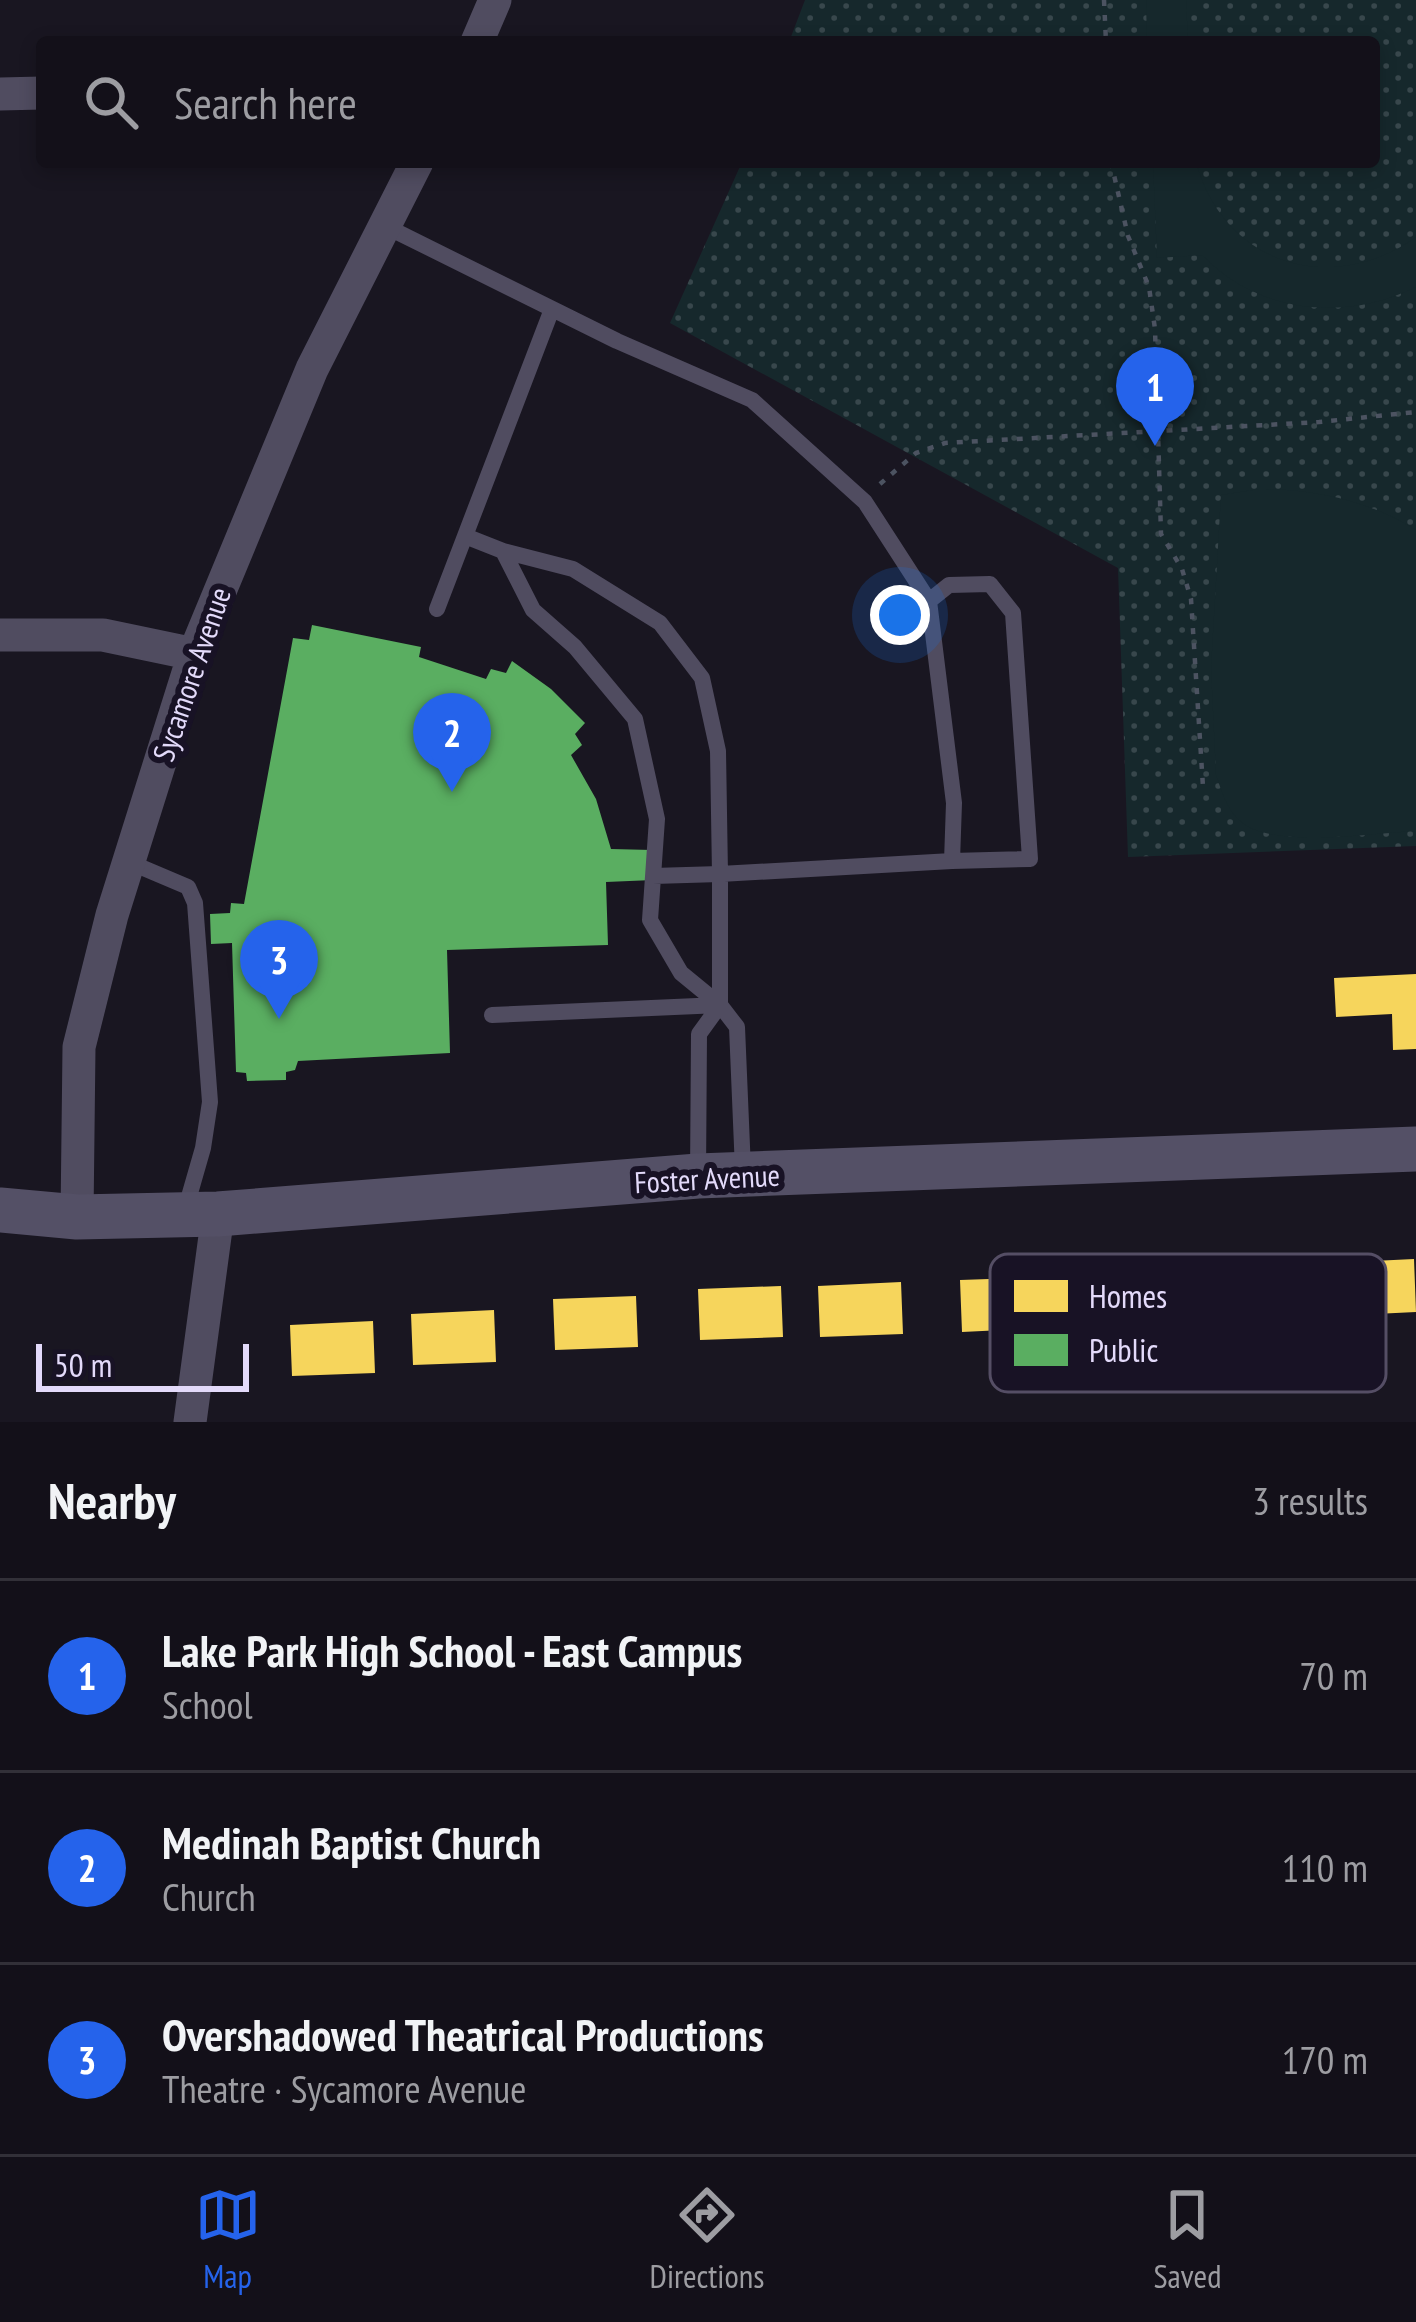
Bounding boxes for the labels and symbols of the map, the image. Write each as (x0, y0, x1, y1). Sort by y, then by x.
pin: 1 (1116, 347, 1194, 446)
street label: Sycamore Avenue (143, 582, 239, 766)
your location (870, 585, 930, 645)
pin: 2 (413, 693, 491, 792)
pin: 3 (240, 920, 318, 1019)
street label: Foster Avenue (633, 1155, 781, 1201)
legend (990, 1254, 1386, 1392)
text: Homes (1089, 1274, 1167, 1317)
text: Public (1089, 1328, 1158, 1371)
scale bar (36, 1338, 249, 1391)

